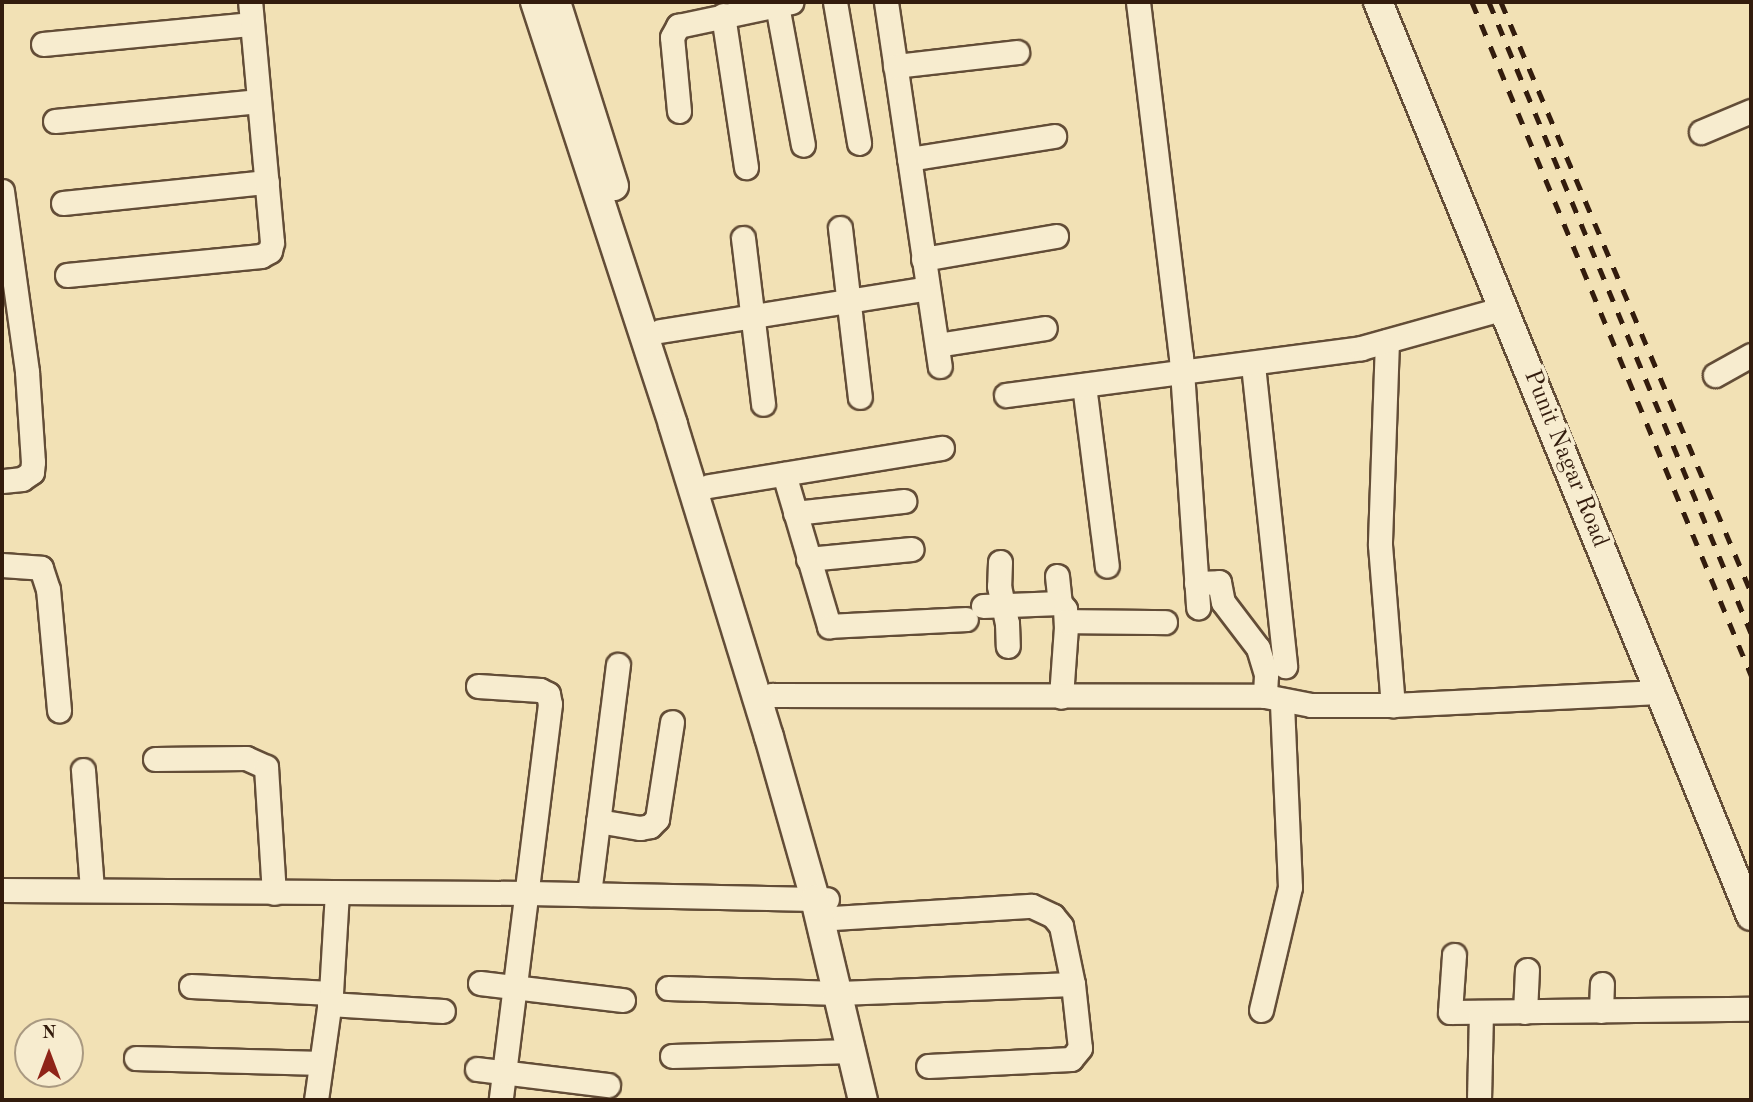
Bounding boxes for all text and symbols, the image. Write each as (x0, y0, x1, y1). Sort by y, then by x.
street label: Punit Nagar Road (1516, 366, 1614, 552)
north arrow (14, 1018, 84, 1088)
text: N (42, 1024, 56, 1043)

